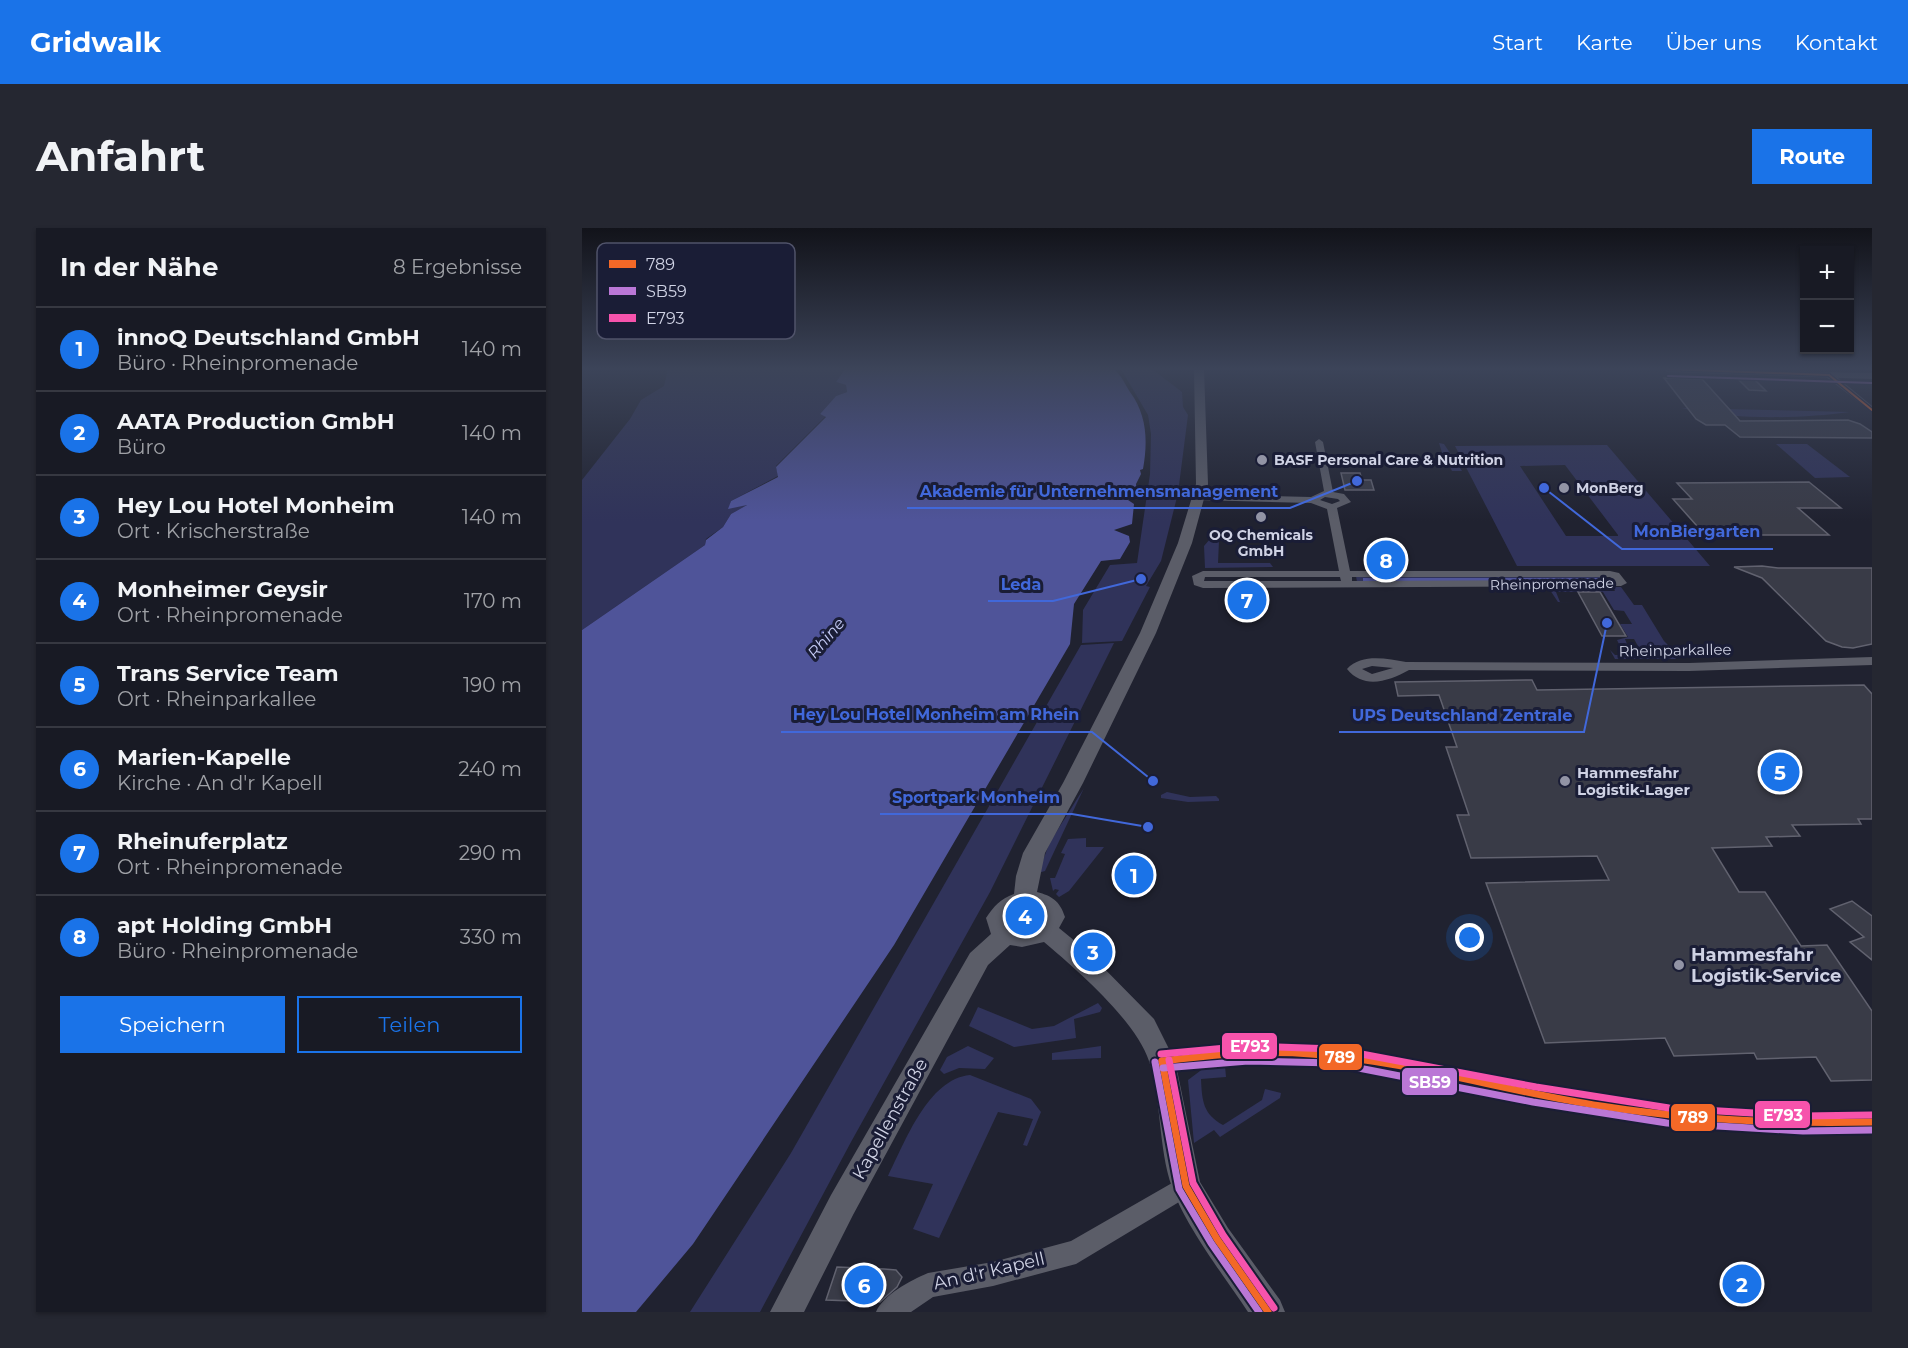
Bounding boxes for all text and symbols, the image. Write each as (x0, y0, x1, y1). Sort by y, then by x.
text: Gridwalk (30, 25, 161, 59)
text: Start (1492, 30, 1543, 55)
text: Karte (1576, 30, 1633, 55)
text: Über uns (1666, 30, 1762, 55)
text: Kontakt (1795, 30, 1878, 55)
button: Route (1752, 129, 1872, 184)
text: Anfahrt (36, 130, 205, 182)
legend (597, 243, 795, 339)
map controls (1800, 246, 1854, 354)
button: + (1800, 246, 1854, 300)
text: In der Nähe (60, 251, 218, 283)
text: 8 Ergebnisse (393, 255, 522, 279)
text: 789 (646, 255, 675, 274)
text: SB59 (646, 282, 687, 301)
button: − (1800, 300, 1854, 354)
text: E793 (646, 309, 685, 328)
text: innoQ Deutschland GmbH (117, 324, 420, 351)
text: 1 (76, 337, 83, 361)
text: 140 m (462, 337, 522, 361)
text: Büro · Rheinpromenade (117, 351, 358, 375)
text: AATA Production GmbH (117, 408, 394, 435)
text: 2 (74, 421, 85, 445)
text: 140 m (462, 421, 522, 445)
text: Büro (117, 435, 166, 459)
place label: BASF Personal Care & Nutrition (1274, 451, 1503, 469)
marker: BASF Personal Care & Nutrition (1255, 453, 1269, 467)
callout: Akademie für Unternehmensmanagement (907, 474, 1290, 508)
place label: MonBerg (1576, 479, 1643, 497)
marker: MonBerg (1557, 481, 1571, 495)
text: Akademie für Unternehmensmanagement (919, 482, 1278, 501)
text: Hey Lou Hotel Monheim (117, 492, 395, 519)
text: 3 (74, 505, 85, 529)
text: 140 m (462, 505, 522, 529)
marker: OQ Chemicals GmbH (1254, 510, 1268, 524)
callout: MonBiergarten (1622, 515, 1773, 549)
text: Ort · Krischerstraße (117, 519, 310, 543)
text: MonBiergarten (1634, 522, 1760, 541)
place label: OQ Chemicals GmbH (1209, 526, 1313, 560)
pin: 8 (1366, 538, 1406, 582)
callout: Leda (988, 567, 1053, 601)
street label: Rheinpromenade (1490, 574, 1614, 594)
text: Leda (1001, 575, 1041, 594)
text: Monheimer Geysir (117, 576, 328, 603)
pin: 7 (1228, 578, 1266, 622)
text: 4 (73, 589, 86, 613)
text: 170 m (464, 589, 522, 613)
text: Ort · Rheinpromenade (117, 603, 343, 627)
water label: Rhine (803, 614, 849, 662)
street label: Rheinparkallee (1618, 640, 1732, 660)
text: Trans Service Team (117, 660, 339, 687)
text: 5 (74, 673, 85, 697)
text: 190 m (463, 673, 522, 697)
text: Ort · Rheinparkallee (117, 687, 316, 711)
callout: Hey Lou Hotel Monheim am Rhein (781, 698, 1092, 732)
callout: UPS Deutschland Zentrale (1339, 698, 1584, 732)
text: Hey Lou Hotel Monheim am Rhein (793, 705, 1079, 724)
text: UPS Deutschland Zentrale (1352, 706, 1572, 725)
text: Marien-Kapelle (117, 744, 291, 771)
pin: 5 (1760, 750, 1800, 794)
text: 6 (73, 757, 86, 781)
text: 240 m (458, 757, 522, 781)
place label: Hammesfahr Logistik-Lager (1577, 763, 1690, 799)
text: Kirche · An d'r Kapell (117, 771, 323, 795)
marker: Hammesfahr Logistik-Lager (1558, 774, 1572, 788)
callout: Sportpark Monheim (880, 780, 1072, 814)
text: Sportpark Monheim (892, 788, 1060, 807)
text: Rheinuferplatz (117, 828, 288, 855)
text: 7 (73, 841, 86, 865)
text: 290 m (459, 841, 522, 865)
pin: 1 (1114, 852, 1154, 898)
text: Ort · Rheinpromenade (117, 855, 343, 879)
pin: 4 (1006, 894, 1044, 938)
text: apt Holding GmbH (117, 912, 332, 939)
your location (1455, 923, 1484, 952)
text: 8 (73, 925, 86, 949)
text: 330 m (460, 925, 522, 949)
pin: 3 (1074, 930, 1112, 974)
text: Büro · Rheinpromenade (117, 939, 358, 963)
place label: Hammesfahr Logistik-Service (1691, 944, 1841, 987)
marker: Hammesfahr Logistik-Service (1672, 958, 1686, 972)
button: Speichern (60, 996, 285, 1053)
button: Teilen (297, 996, 522, 1053)
line badge: E793 (1221, 1032, 1278, 1060)
text: E793 (1230, 1037, 1270, 1056)
line badge: 789 (1318, 1043, 1363, 1071)
text: 789 (1325, 1048, 1355, 1067)
street label: Kapellenstraße (848, 1054, 932, 1183)
line badge: SB59 (1401, 1067, 1458, 1096)
text: SB59 (1409, 1073, 1451, 1092)
line badge: E793 (1754, 1100, 1811, 1129)
line badge: 789 (1670, 1103, 1716, 1132)
text: E793 (1763, 1106, 1803, 1125)
text: 789 (1678, 1108, 1708, 1127)
street label: An d'r Kapell (931, 1248, 1047, 1294)
pin: 6 (844, 1262, 884, 1308)
pin: 2 (1722, 1262, 1762, 1306)

